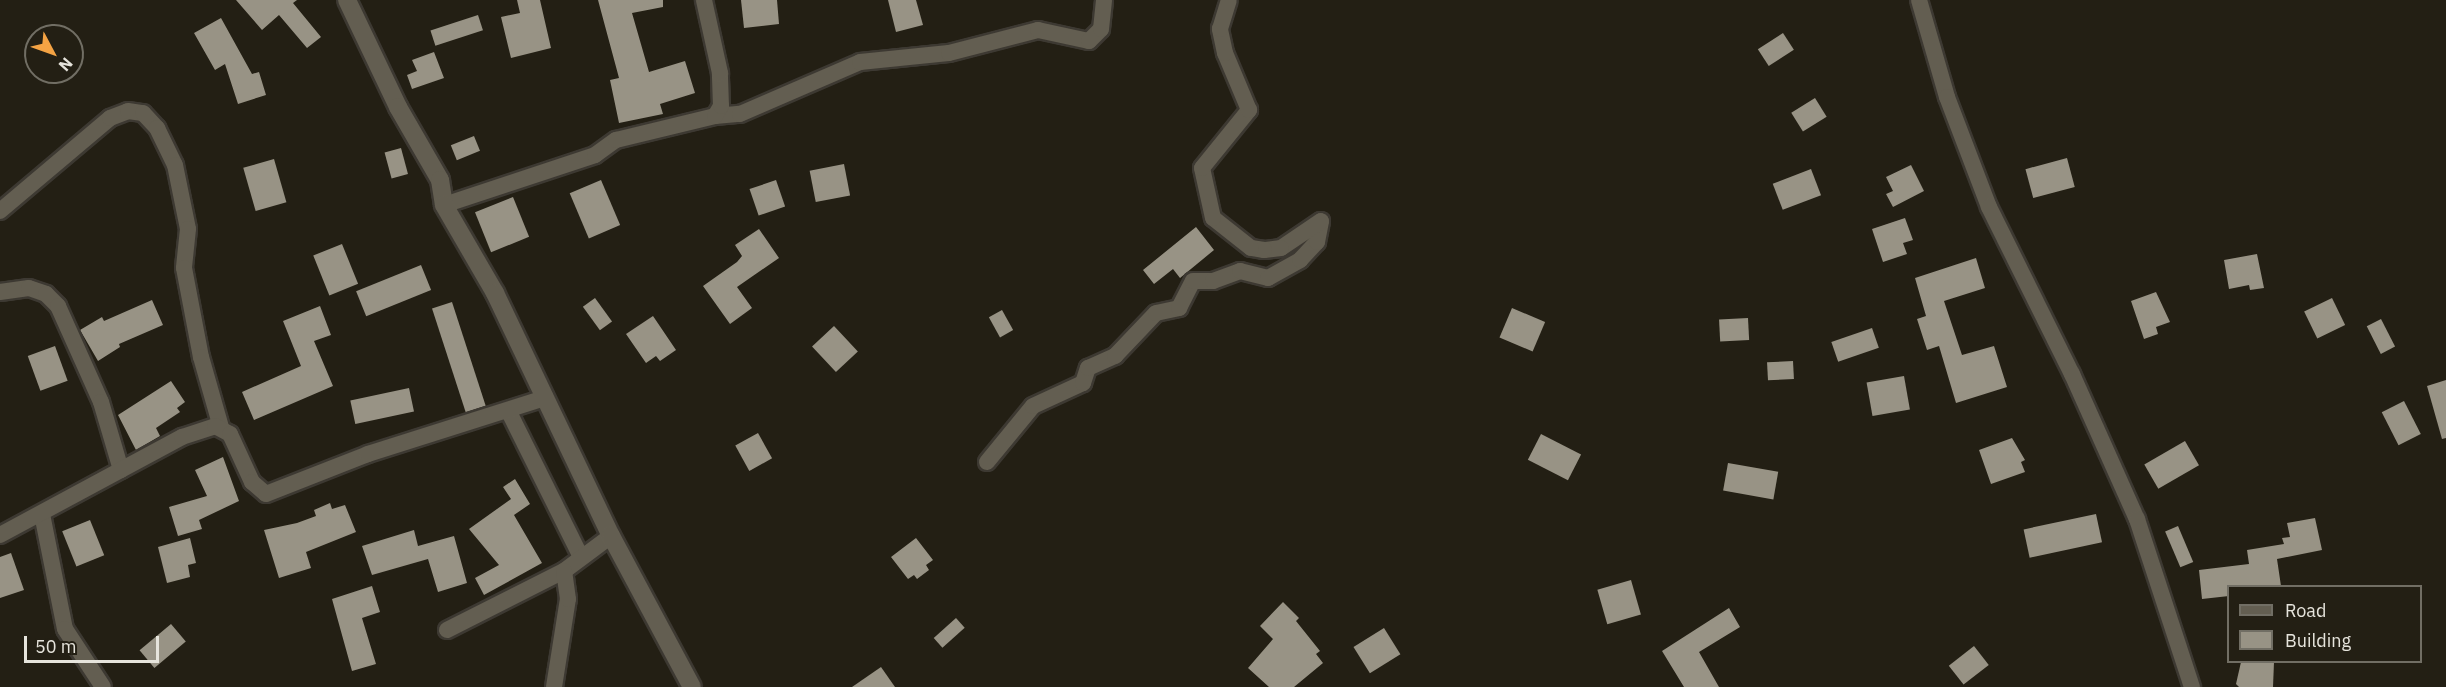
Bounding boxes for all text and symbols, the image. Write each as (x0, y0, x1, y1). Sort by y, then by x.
north arrow (24, 24, 84, 84)
text: N (55, 54, 77, 75)
legend (2227, 585, 2422, 663)
text: Road (2285, 599, 2326, 622)
scale bar (27, 624, 162, 662)
text: Building (2285, 629, 2351, 652)
text: 50 m (35, 635, 77, 658)

